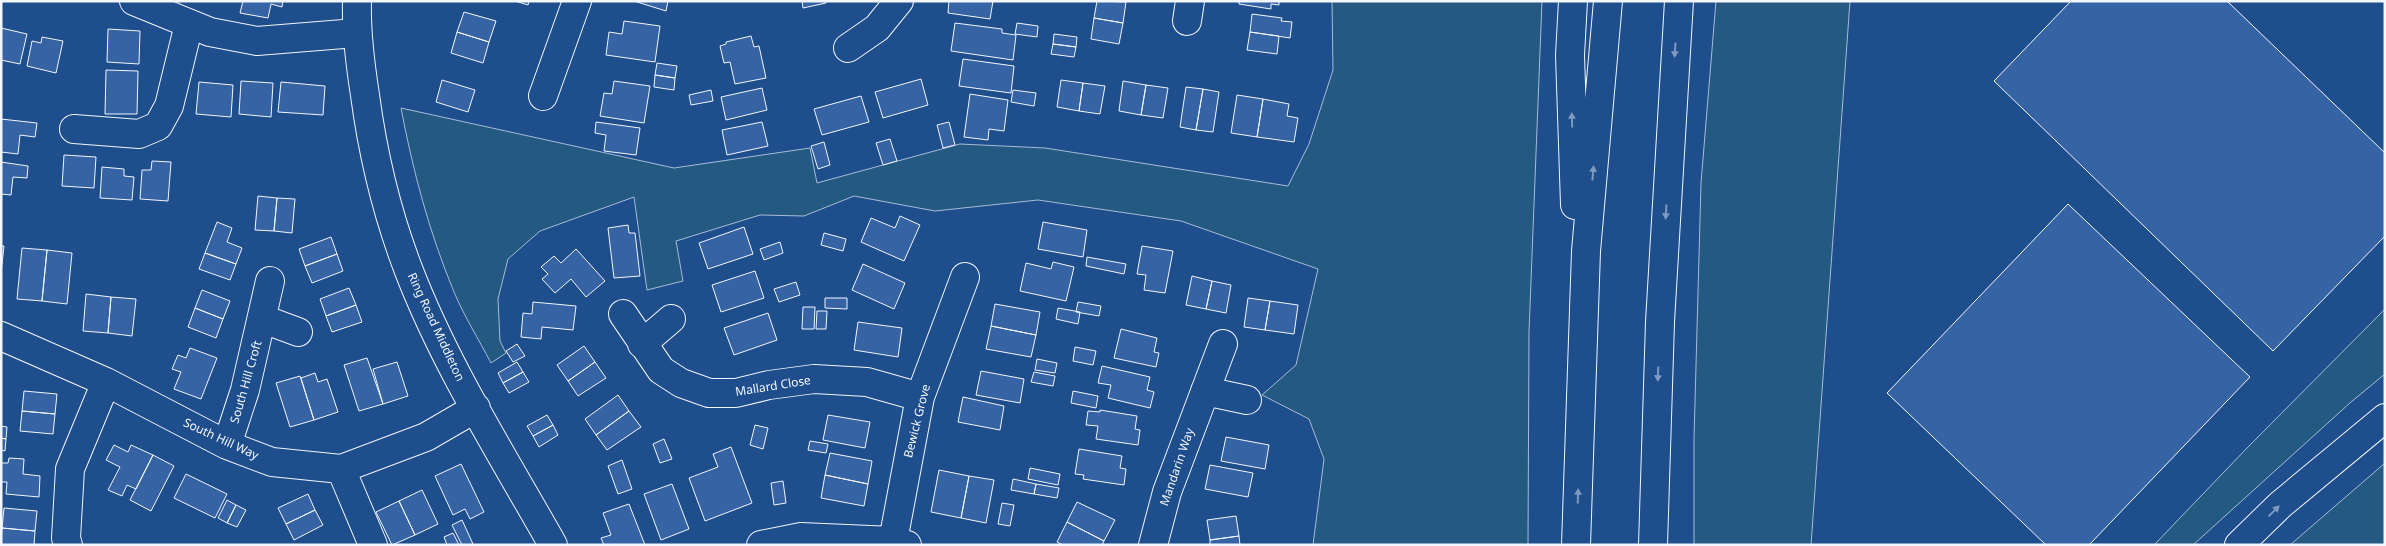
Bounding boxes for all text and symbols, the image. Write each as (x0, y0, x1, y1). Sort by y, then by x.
one-way arrow (1671, 42, 1679, 58)
one-way arrow (1568, 112, 1576, 128)
one-way arrow (1589, 164, 1597, 180)
one-way arrow (1661, 204, 1669, 220)
street label: Ring Road Middleton (404, 270, 469, 384)
street label: South Hill Croft (226, 338, 266, 425)
one-way arrow (1654, 367, 1662, 383)
street label: Mallard Close (734, 371, 812, 400)
street label: Bewick Grove (899, 382, 934, 460)
street label: South Hill Way (181, 414, 262, 464)
street label: Mandarin Way (1155, 425, 1198, 508)
one-way arrow (1574, 488, 1582, 504)
one-way arrow (2267, 505, 2279, 517)

